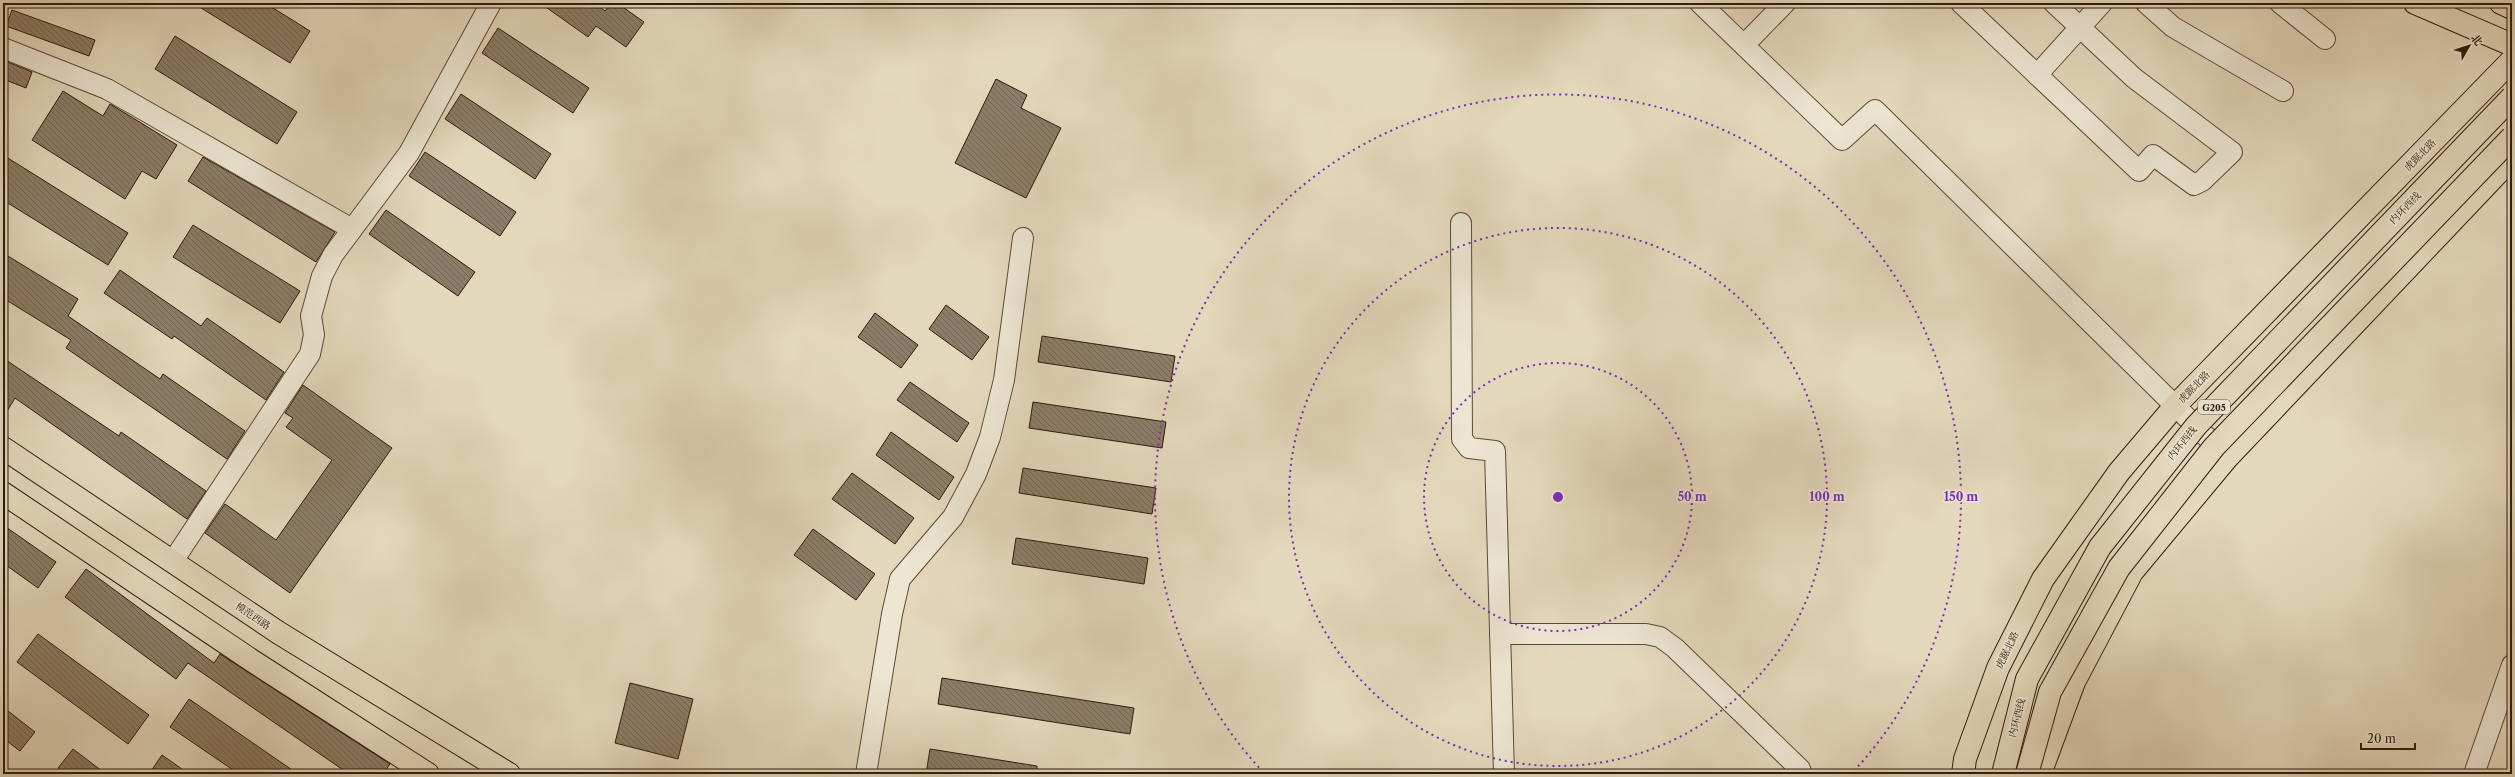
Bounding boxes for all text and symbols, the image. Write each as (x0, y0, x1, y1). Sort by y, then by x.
north arrow (2449, 26, 2489, 66)
text: 北 (2468, 31, 2486, 48)
street label: 虎踞北路 (2401, 136, 2439, 174)
street label: 内环西线 (2386, 189, 2424, 227)
street label: 虎踞北路 (2175, 368, 2213, 406)
road number: G205 (2198, 400, 2230, 414)
street label: 内环西线 (2164, 423, 2200, 463)
text: 50 m (1677, 489, 1707, 504)
text: 100 m (1809, 489, 1845, 504)
text: 150 m (1944, 489, 1978, 504)
centre of rings (1551, 490, 1565, 504)
street label: 模范西路 (233, 599, 273, 633)
street label: 虎踞北路 (1992, 629, 2022, 671)
street label: 内环西线 (2006, 697, 2028, 739)
scale bar (2361, 725, 2415, 751)
text: 20 m (2367, 731, 2396, 746)

